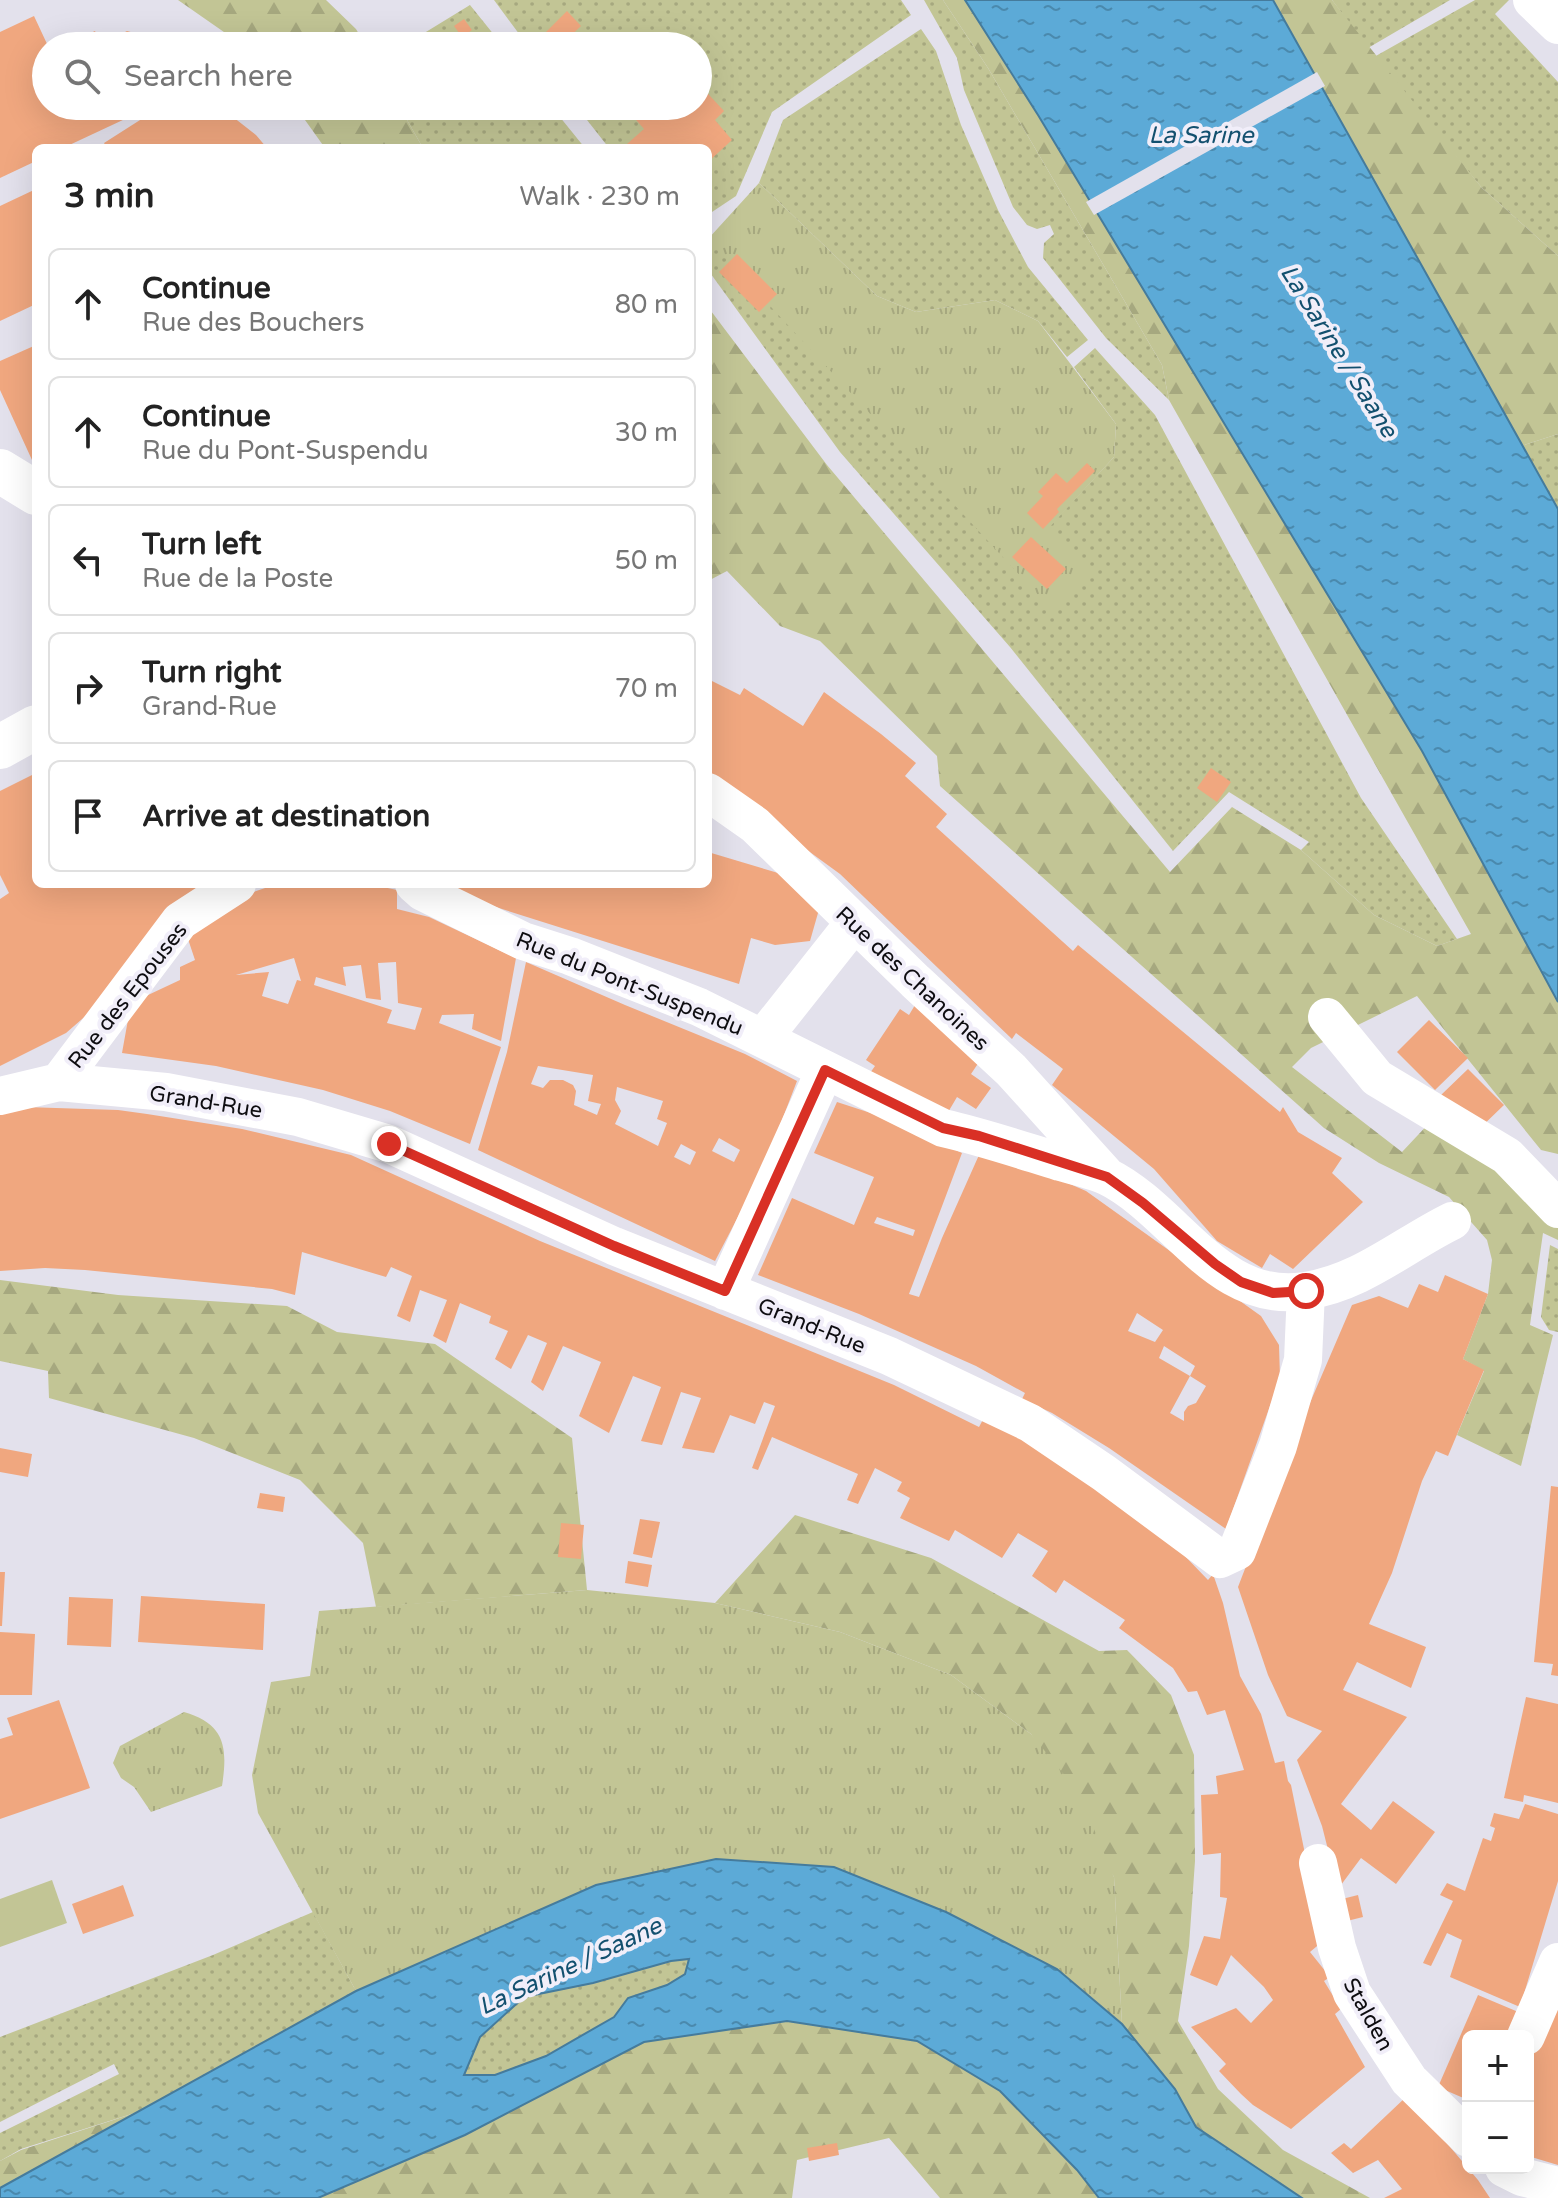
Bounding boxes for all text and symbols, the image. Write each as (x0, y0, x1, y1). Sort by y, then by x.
search box (32, 32, 712, 120)
icon: search (60, 54, 104, 98)
text: Search here (124, 58, 293, 95)
water label: La Sarine (1148, 121, 1255, 150)
text: 3 min (64, 176, 155, 217)
text: Walk · 230 m (520, 181, 680, 212)
water label: La Sarine / Saane (1274, 260, 1404, 444)
text: Continue (142, 270, 271, 307)
icon: ahead (66, 282, 110, 326)
text: 80 m (615, 289, 678, 320)
text: Rue des Bouchers (142, 307, 365, 338)
text: Continue (142, 398, 271, 435)
icon: ahead (66, 410, 110, 454)
text: 30 m (615, 417, 678, 448)
text: Rue du Pont-Suspendu (142, 435, 429, 466)
text: Turn left (142, 526, 261, 563)
icon: left (66, 538, 110, 582)
text: 50 m (615, 545, 678, 576)
text: Rue de la Poste (142, 563, 333, 594)
text: Turn right (142, 654, 282, 691)
icon: right (66, 666, 110, 710)
text: 70 m (615, 673, 678, 704)
text: Grand-Rue (142, 691, 277, 722)
icon: arrive (66, 794, 110, 838)
text: Arrive at destination (142, 798, 430, 835)
street label: Rue des Chanoines (830, 901, 994, 1056)
street label: Rue des Epouses (63, 917, 193, 1074)
street label: Rue du Pont-Suspendu (512, 926, 747, 1041)
street label: Grand-Rue (148, 1080, 264, 1124)
route end (371, 1126, 407, 1162)
route start (1288, 1273, 1324, 1309)
street label: Grand-Rue (754, 1293, 869, 1359)
water label: La Sarine / Saane (474, 1911, 667, 2021)
street label: Stalden (1338, 1974, 1399, 2055)
map controls (1462, 2030, 1534, 2174)
button: + (1462, 2030, 1534, 2102)
button: − (1462, 2102, 1534, 2174)

